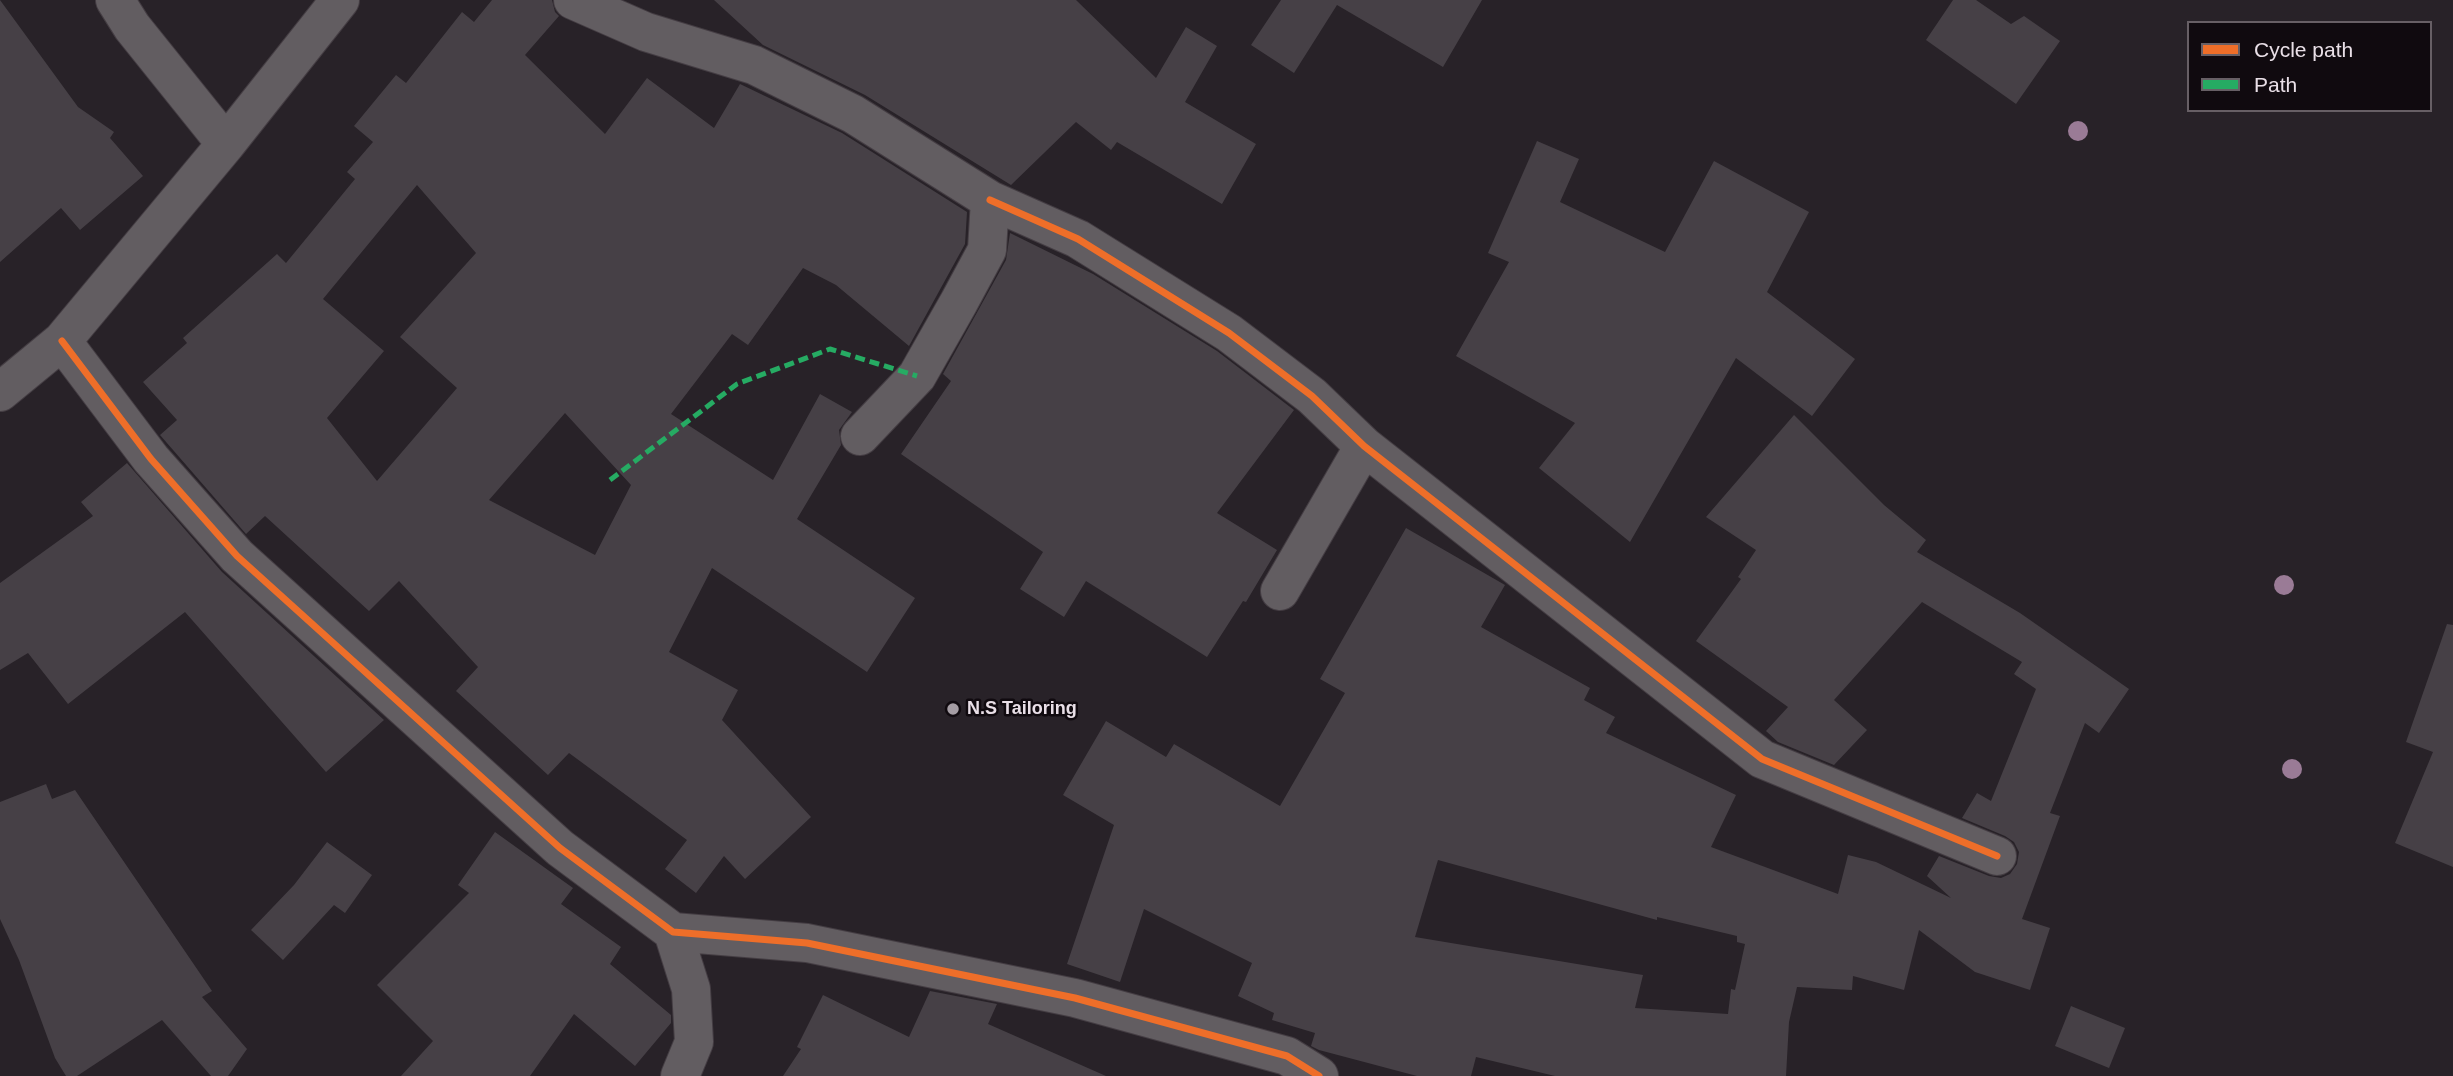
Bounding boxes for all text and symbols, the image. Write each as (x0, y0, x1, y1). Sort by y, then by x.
legend (2187, 21, 2432, 112)
text: Cycle path (2254, 38, 2353, 61)
text: Path (2254, 73, 2297, 96)
place label: N.S Tailoring (967, 698, 1077, 720)
marker: N.S Tailoring (945, 701, 961, 717)

